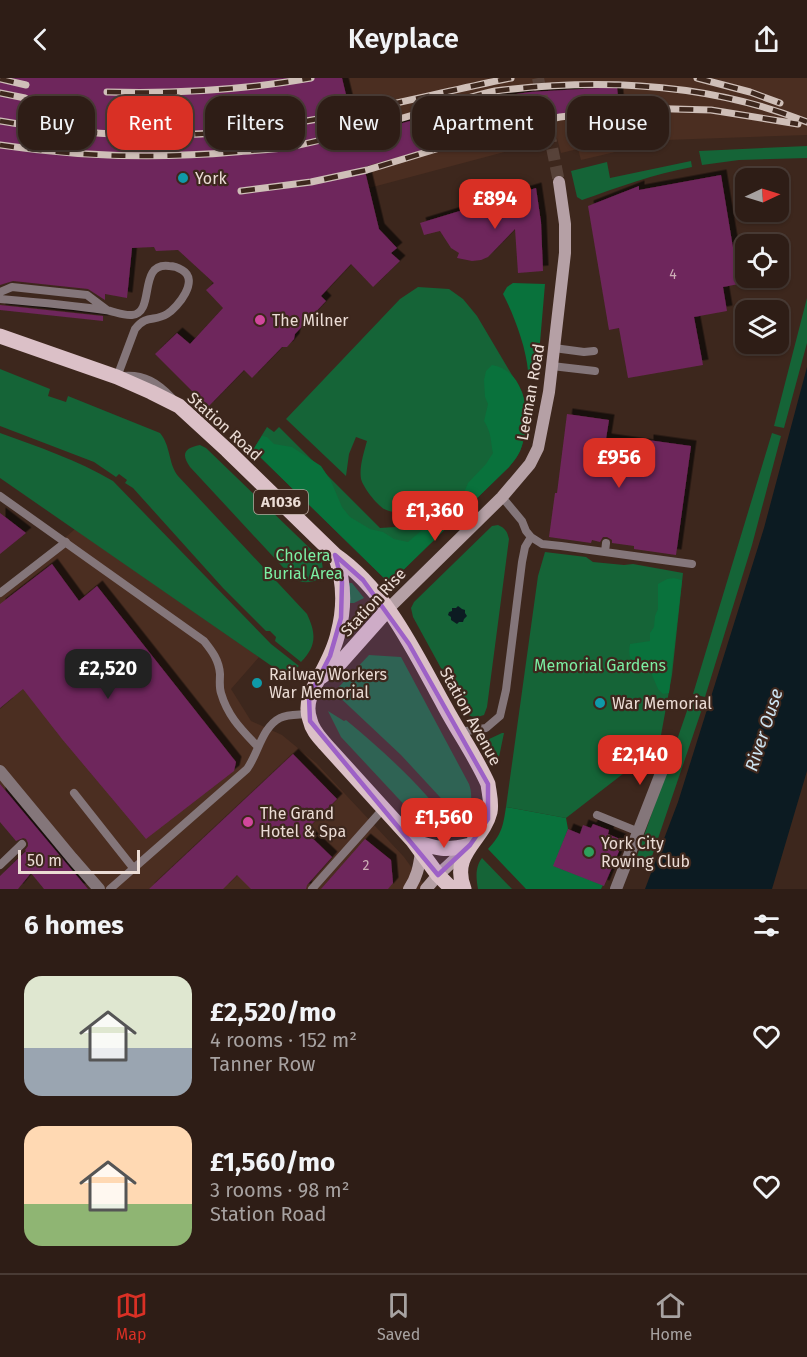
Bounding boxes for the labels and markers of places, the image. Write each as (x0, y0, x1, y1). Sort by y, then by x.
place label: York (195, 169, 227, 188)
marker: York (176, 171, 190, 185)
pin: £894 (459, 179, 531, 230)
place label: The Milner (272, 311, 349, 330)
marker: The Milner (253, 313, 267, 327)
pin: £956 (583, 438, 655, 489)
pin: £1,360 (386, 491, 484, 542)
pin: £2,520 (59, 649, 157, 700)
place label: Railway Workers War Memorial (269, 665, 387, 702)
marker: Railway Workers War Memorial (250, 676, 264, 690)
place label: War Memorial (612, 694, 712, 713)
marker: War Memorial (593, 696, 607, 710)
pin: £2,140 (591, 735, 689, 786)
pin: £1,560 (395, 798, 493, 849)
place label: The Grand Hotel & Spa (260, 804, 346, 841)
marker: The Grand Hotel & Spa (241, 815, 255, 829)
place label: York City Rowing Club (601, 834, 690, 871)
marker: York City Rowing Club (582, 845, 596, 859)

